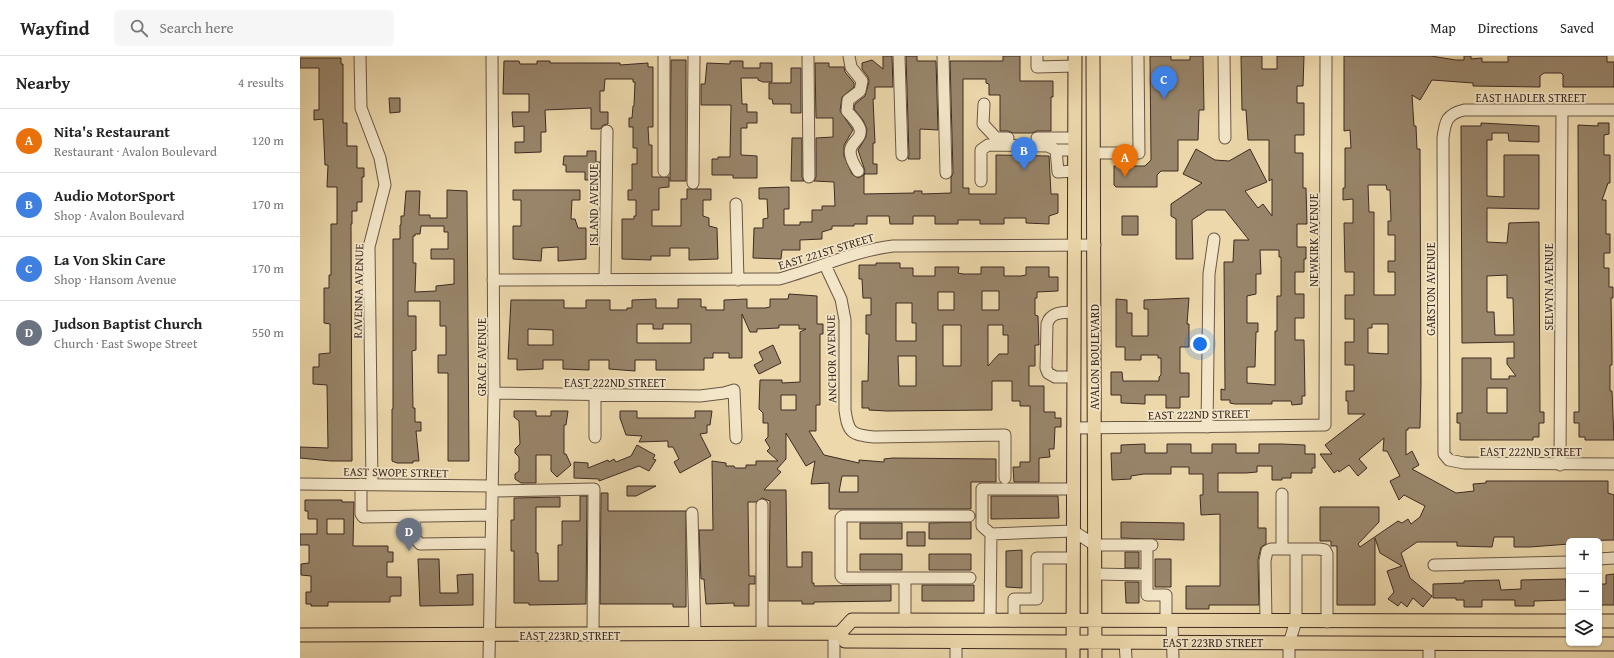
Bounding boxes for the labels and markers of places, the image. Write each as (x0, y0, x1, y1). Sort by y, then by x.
pin: C (1151, 66, 1177, 99)
pin: B (1011, 137, 1037, 170)
pin: A (1112, 144, 1138, 177)
pin: D (396, 518, 422, 551)

